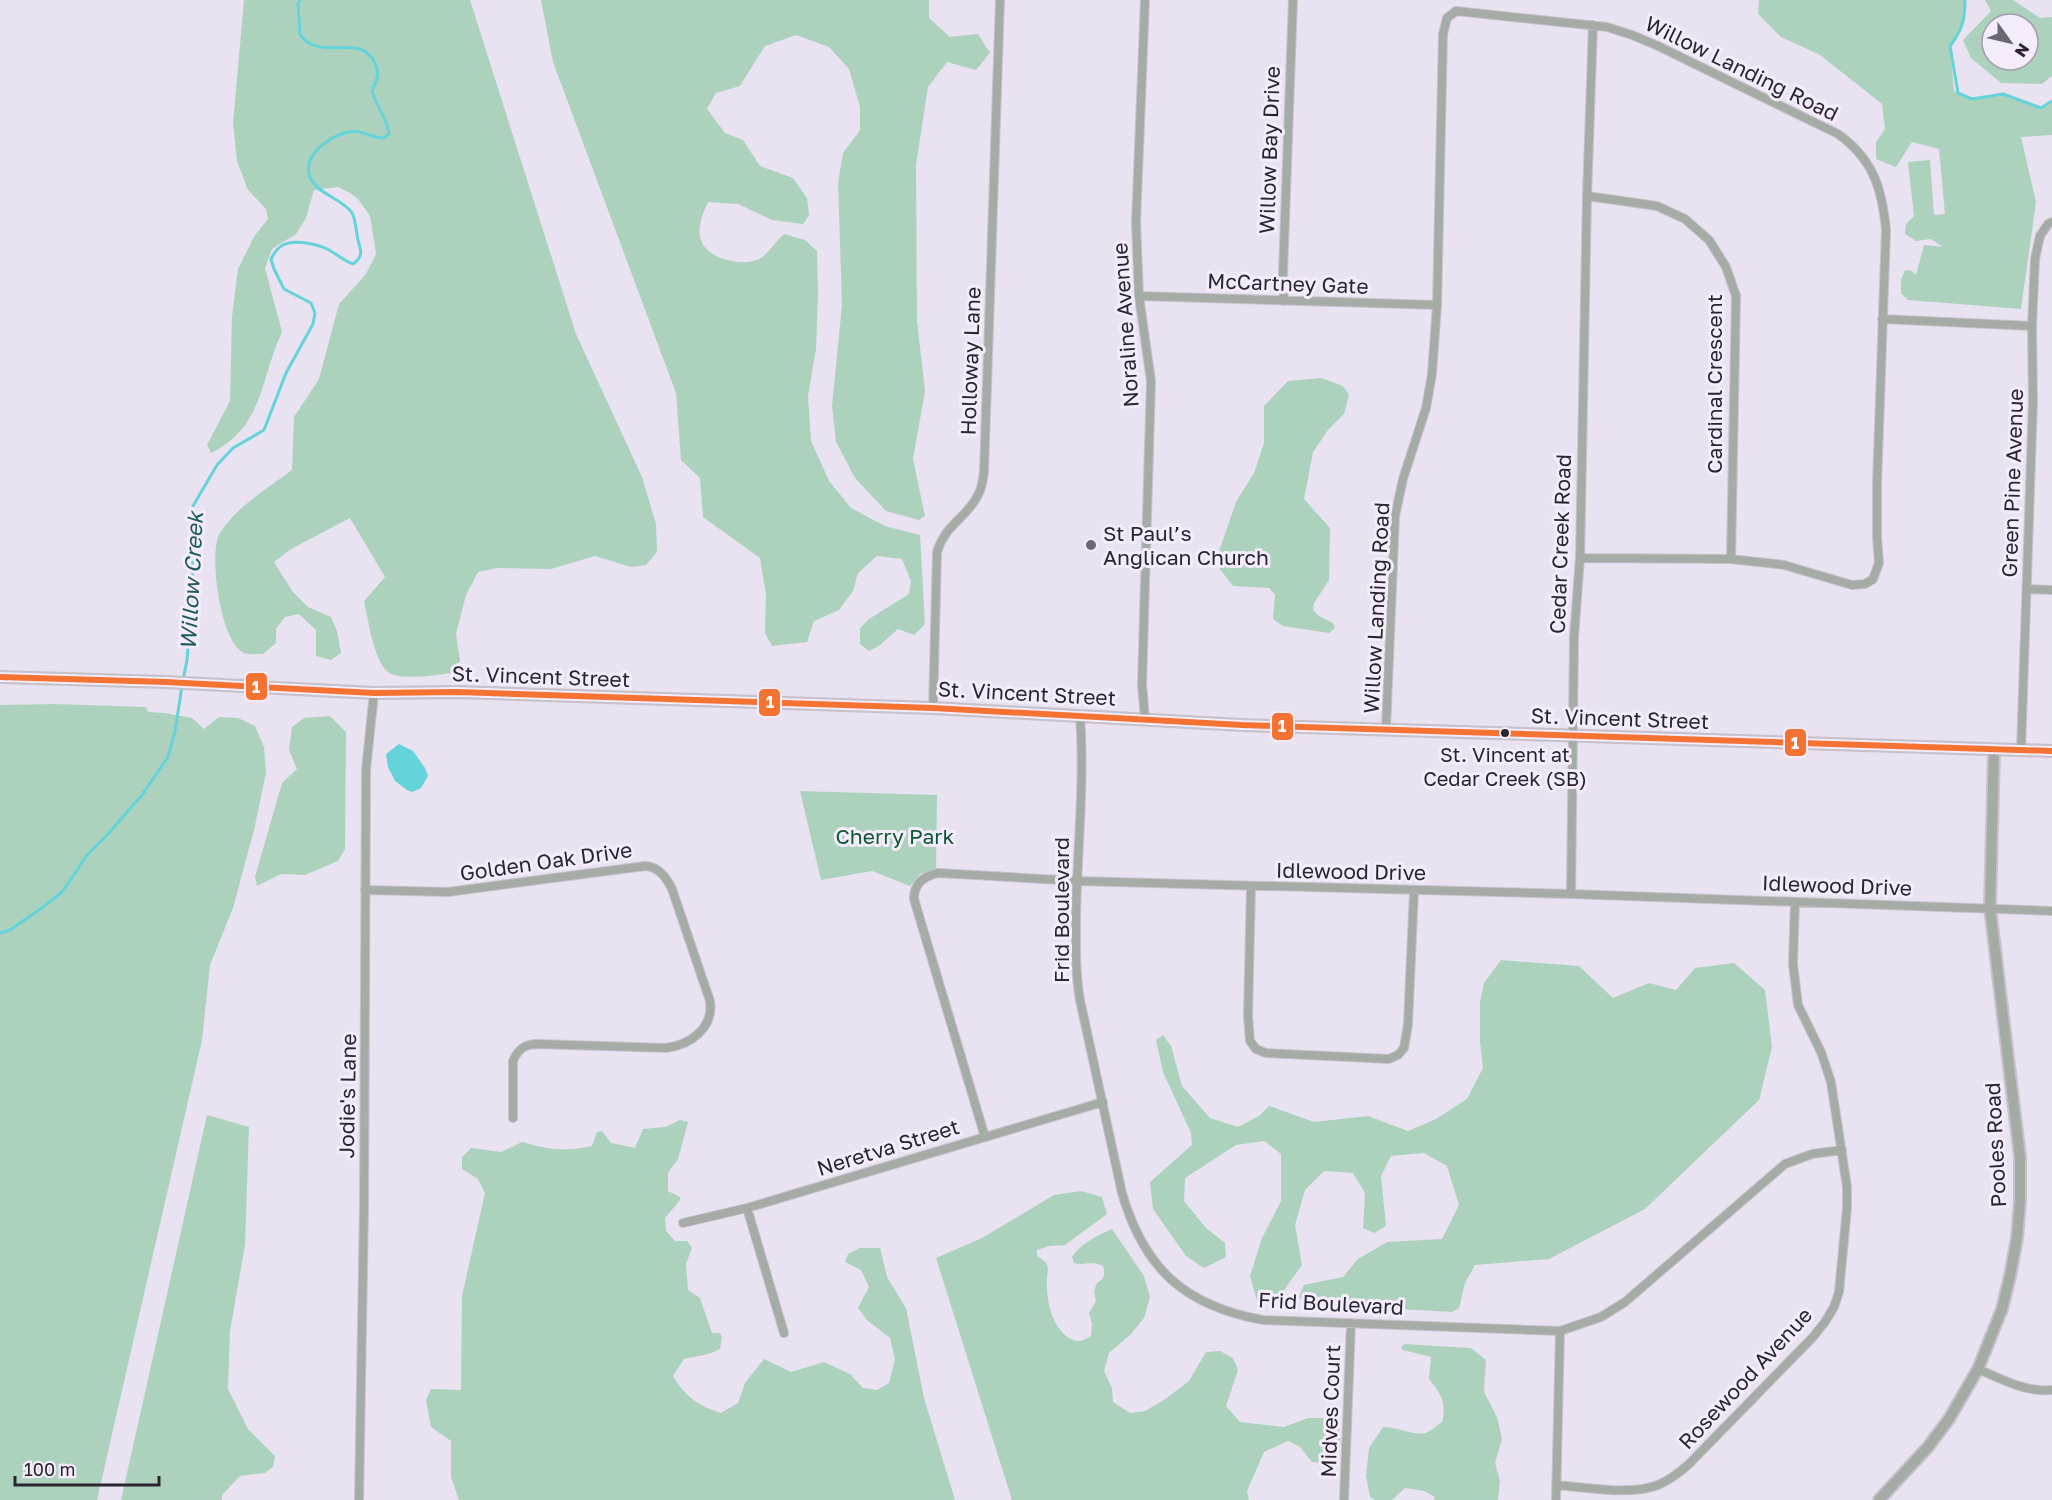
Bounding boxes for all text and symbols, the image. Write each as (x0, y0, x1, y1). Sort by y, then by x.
street label: Willow Landing Road (1641, 10, 1843, 126)
north arrow (1980, 12, 2040, 72)
text: N (2011, 40, 2034, 61)
street label: Willow Bay Drive (1253, 65, 1285, 235)
street label: Noraline Avenue (1106, 242, 1144, 408)
street label: McCartney Gate (1207, 267, 1369, 299)
street label: Holloway Lane (954, 286, 986, 436)
street label: Cardinal Crescent (1701, 294, 1727, 474)
street label: Green Pine Avenue (1996, 388, 2028, 578)
street label: Cedar Creek Road (1544, 454, 1576, 634)
street label: Willow Landing Road (1357, 502, 1395, 714)
water label: Willow Creek (174, 509, 208, 651)
place label: St Paul’s Anglican Church (1103, 520, 1269, 570)
marker: St Paul’s Anglican Church (1084, 538, 1098, 552)
street label: St. Vincent Street (451, 660, 631, 692)
line badge: 1 (245, 672, 268, 701)
street label: St. Vincent Street (937, 675, 1117, 711)
text: 1 (252, 677, 260, 697)
line badge: 1 (758, 688, 781, 717)
text: 1 (766, 692, 774, 712)
street label: St. Vincent Street (1530, 702, 1710, 734)
line badge: 1 (1271, 712, 1294, 741)
text: 1 (1278, 716, 1286, 736)
marker: St. Vincent at Cedar Creek (SB) (1499, 727, 1511, 739)
line badge: 1 (1784, 728, 1807, 757)
text: 1 (1791, 733, 1799, 753)
place label: St. Vincent at Cedar Creek (SB) (1423, 742, 1587, 790)
park label: Cherry Park (836, 823, 955, 849)
street label: Golden Oak Drive (458, 836, 634, 886)
street label: Frid Boulevard (1048, 837, 1074, 983)
street label: Idlewood Drive (1276, 857, 1426, 885)
street label: Idlewood Drive (1761, 869, 1913, 901)
street label: Jodie's Lane (333, 1033, 361, 1159)
street label: Pooles Road (1979, 1082, 2011, 1208)
street label: Neretva Street (814, 1113, 962, 1181)
street label: Frid Boulevard (1257, 1286, 1405, 1320)
street label: Rosewood Avenue (1673, 1302, 1817, 1454)
street label: Midves Court (1315, 1344, 1345, 1478)
scale bar (15, 1449, 159, 1487)
text: 100 m (24, 1458, 75, 1480)

